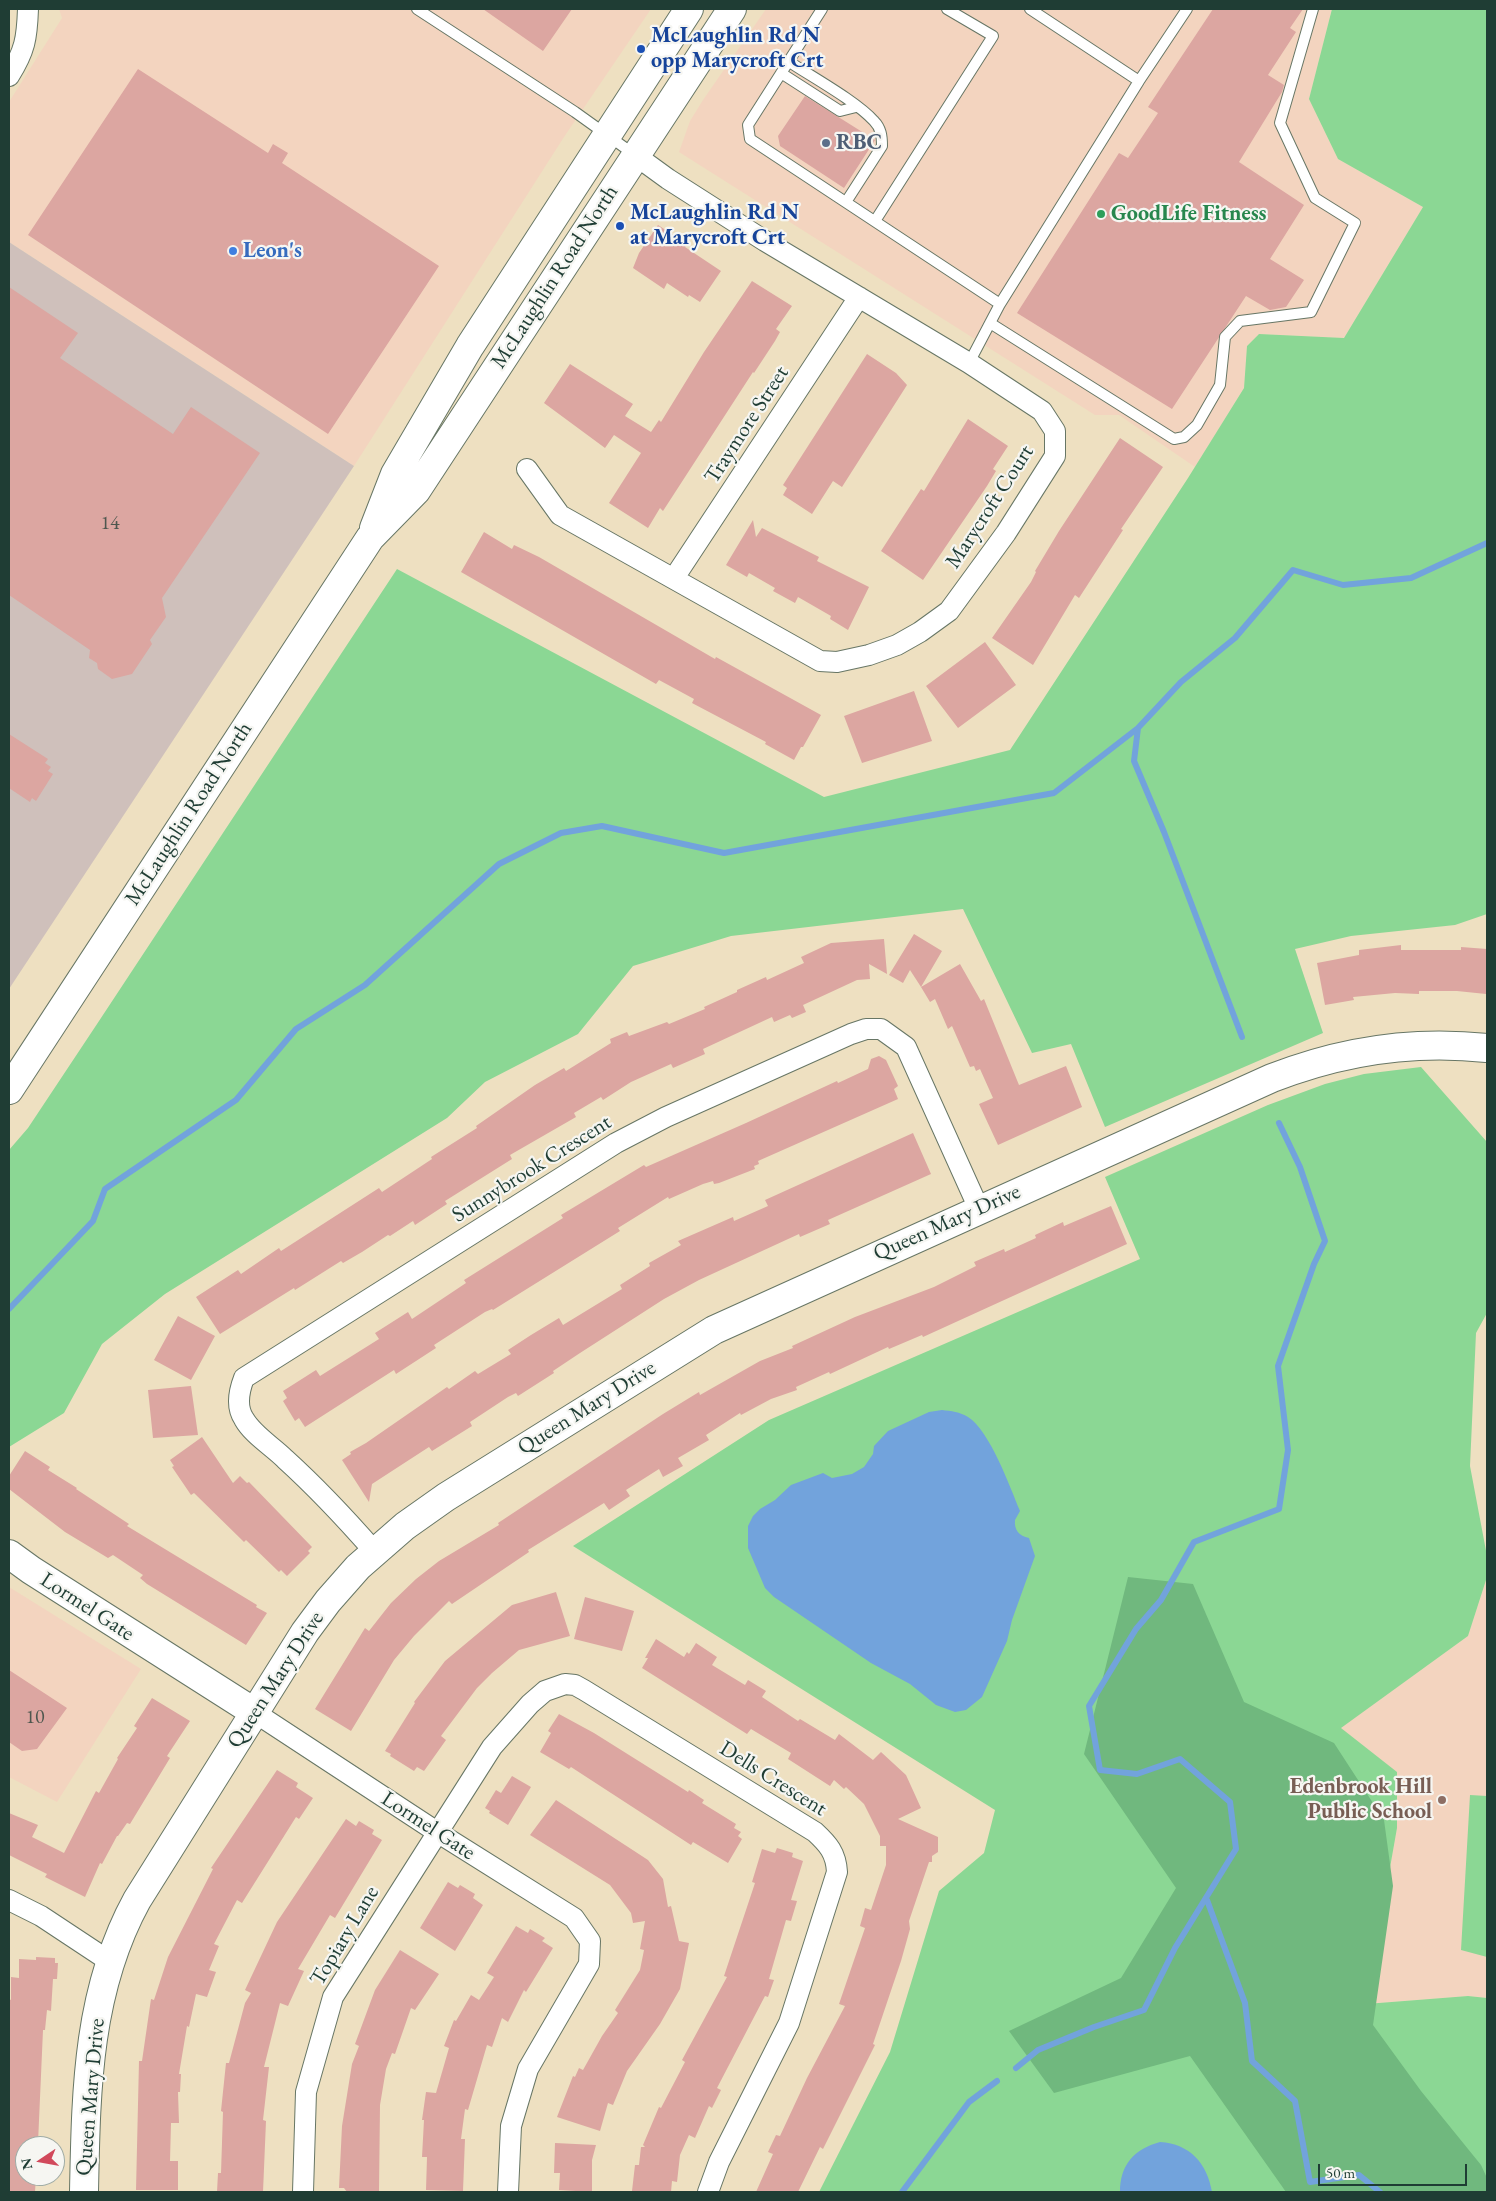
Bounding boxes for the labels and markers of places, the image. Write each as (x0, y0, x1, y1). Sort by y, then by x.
place label: McLaughlin Rd N opp Marycroft Crt (651, 23, 823, 74)
marker: McLaughlin Rd N opp Marycroft Crt (635, 43, 647, 55)
place label: RBC (836, 130, 882, 156)
marker: RBC (820, 137, 832, 149)
place label: McLaughlin Rd N at Marycroft Crt (630, 200, 799, 252)
place label: GoodLife Fitness (1111, 201, 1266, 227)
marker: GoodLife Fitness (1095, 208, 1107, 220)
marker: McLaughlin Rd N at Marycroft Crt (614, 220, 626, 232)
place label: Leon's (243, 238, 302, 264)
marker: Leon's (227, 245, 239, 257)
place label: Edenbrook Hill Public School (1290, 1774, 1432, 1825)
marker: Edenbrook Hill Public School (1436, 1794, 1448, 1806)

